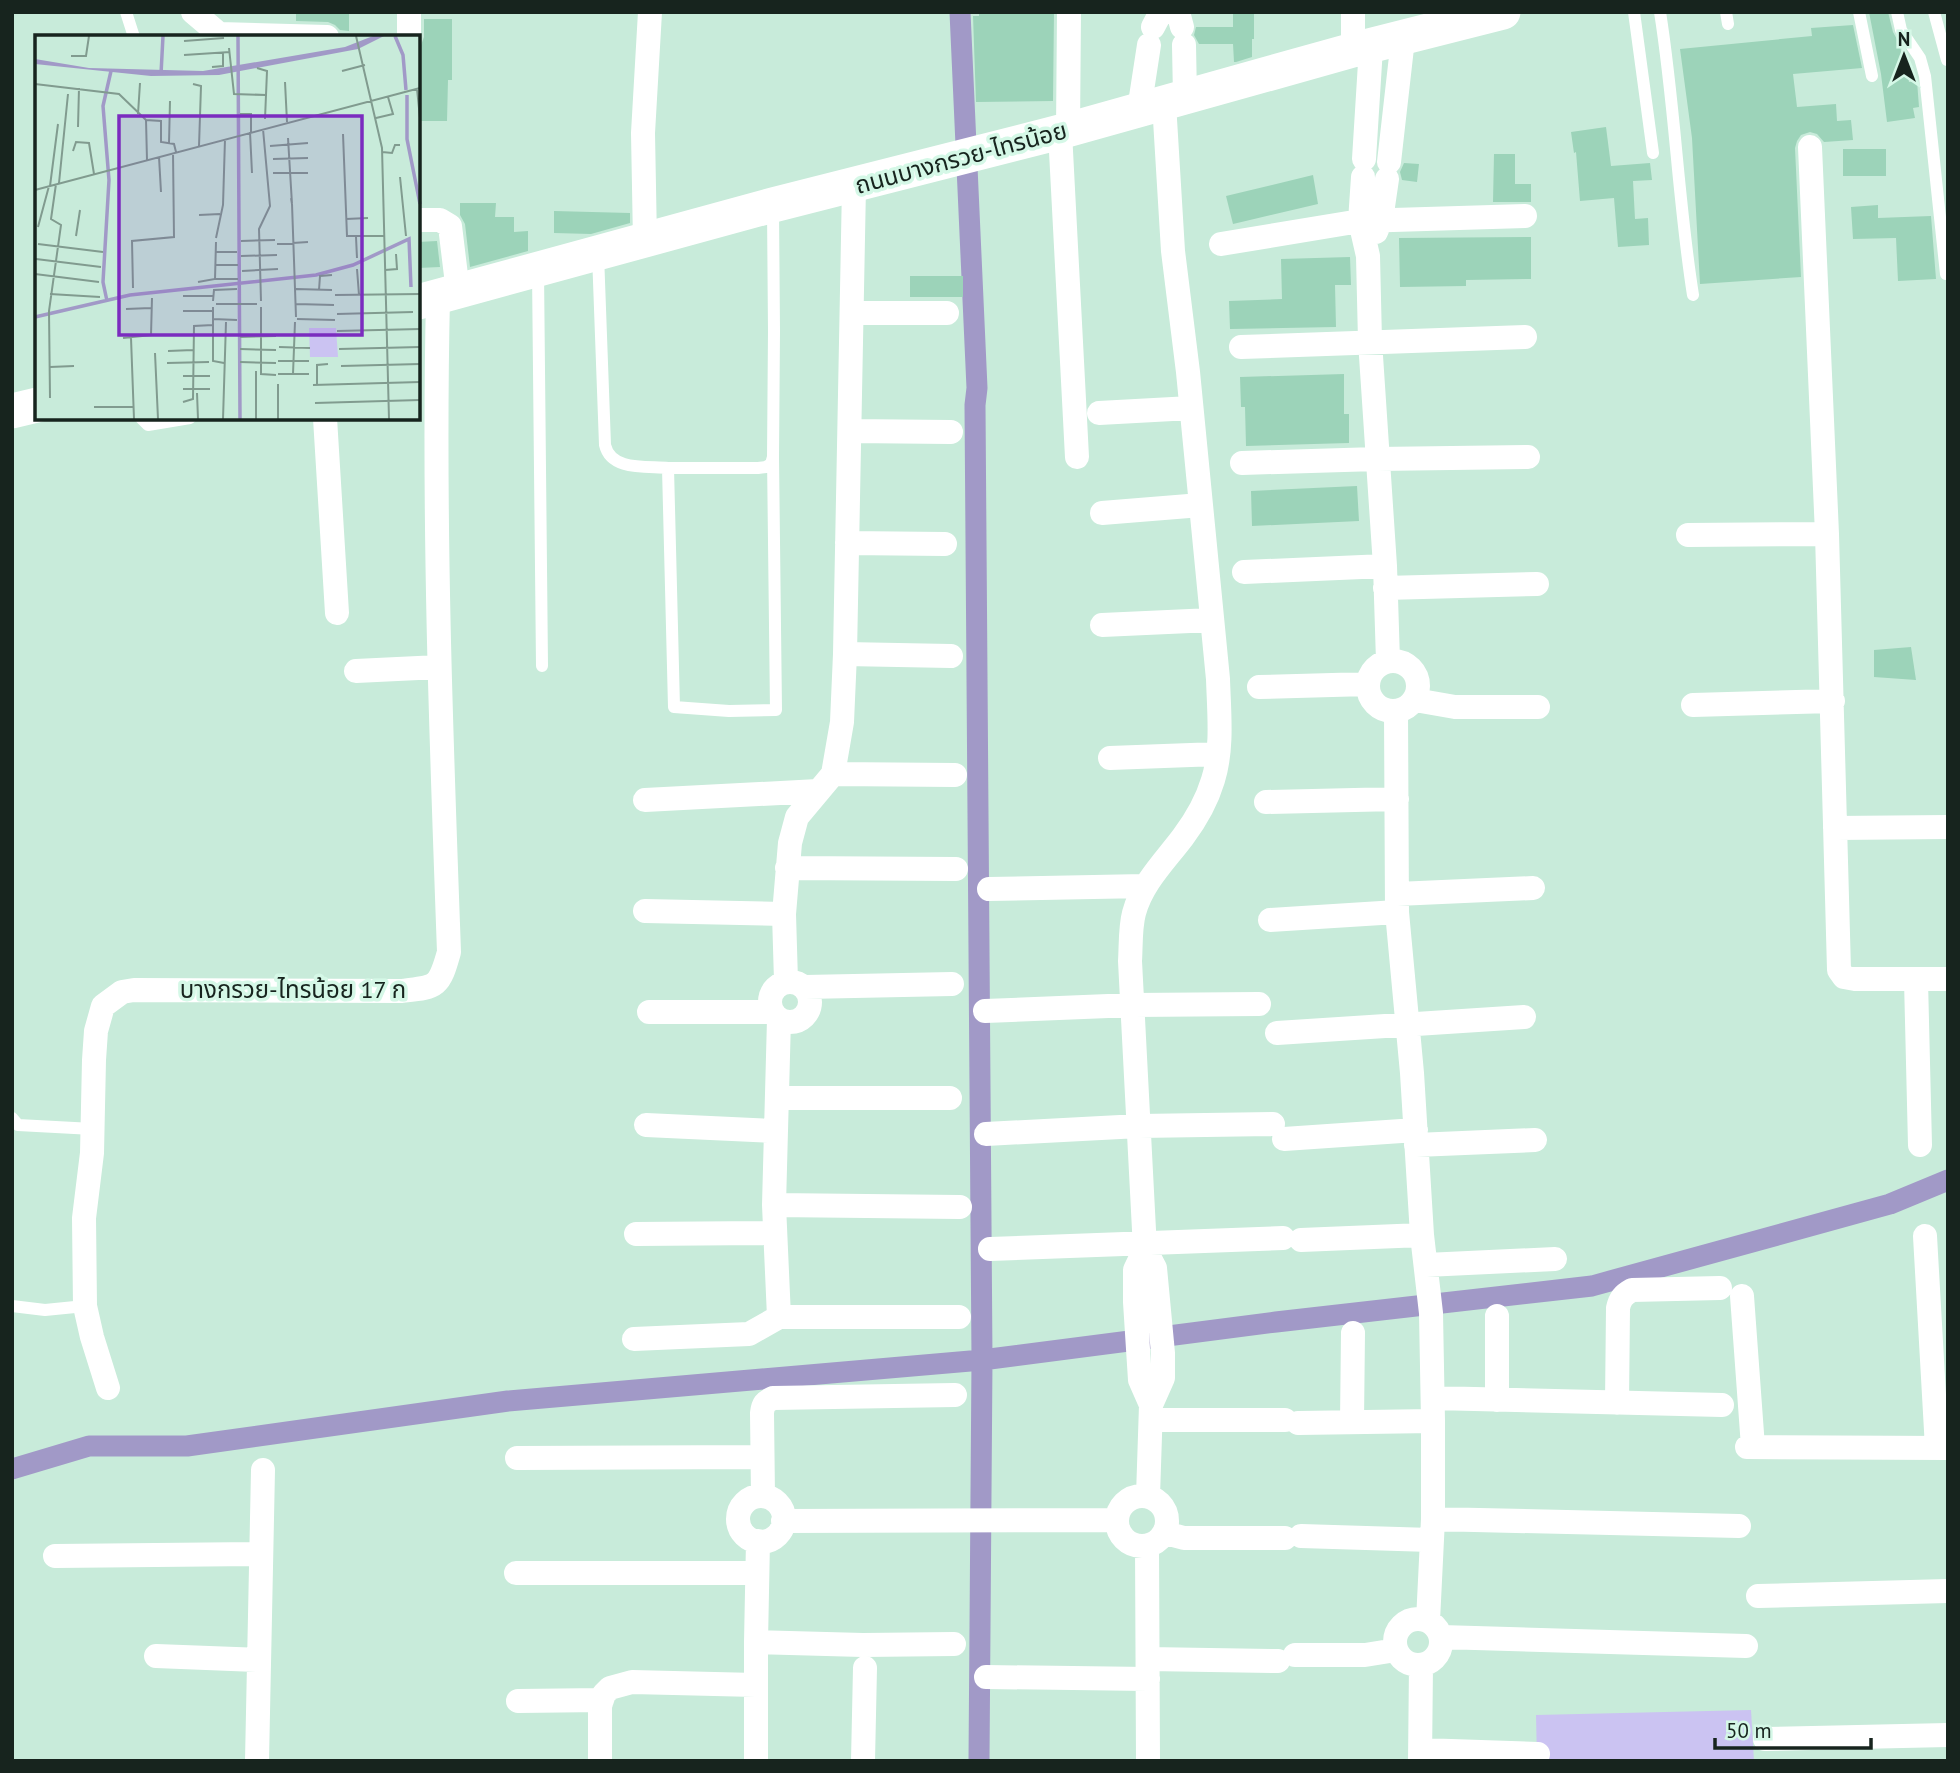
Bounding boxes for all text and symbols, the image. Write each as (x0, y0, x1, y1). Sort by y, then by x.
north arrow (1869, 21, 1939, 91)
text: N (1898, 27, 1910, 51)
inset map (35, 35, 420, 420)
street label: ถนนบางกรวย-ไทรน้อย (851, 114, 1070, 201)
street label: บางกรวย-ไทรน้อย 17 ก (180, 974, 406, 1005)
scale bar (1715, 1706, 1871, 1750)
text: 50 m (1726, 1717, 1772, 1744)

